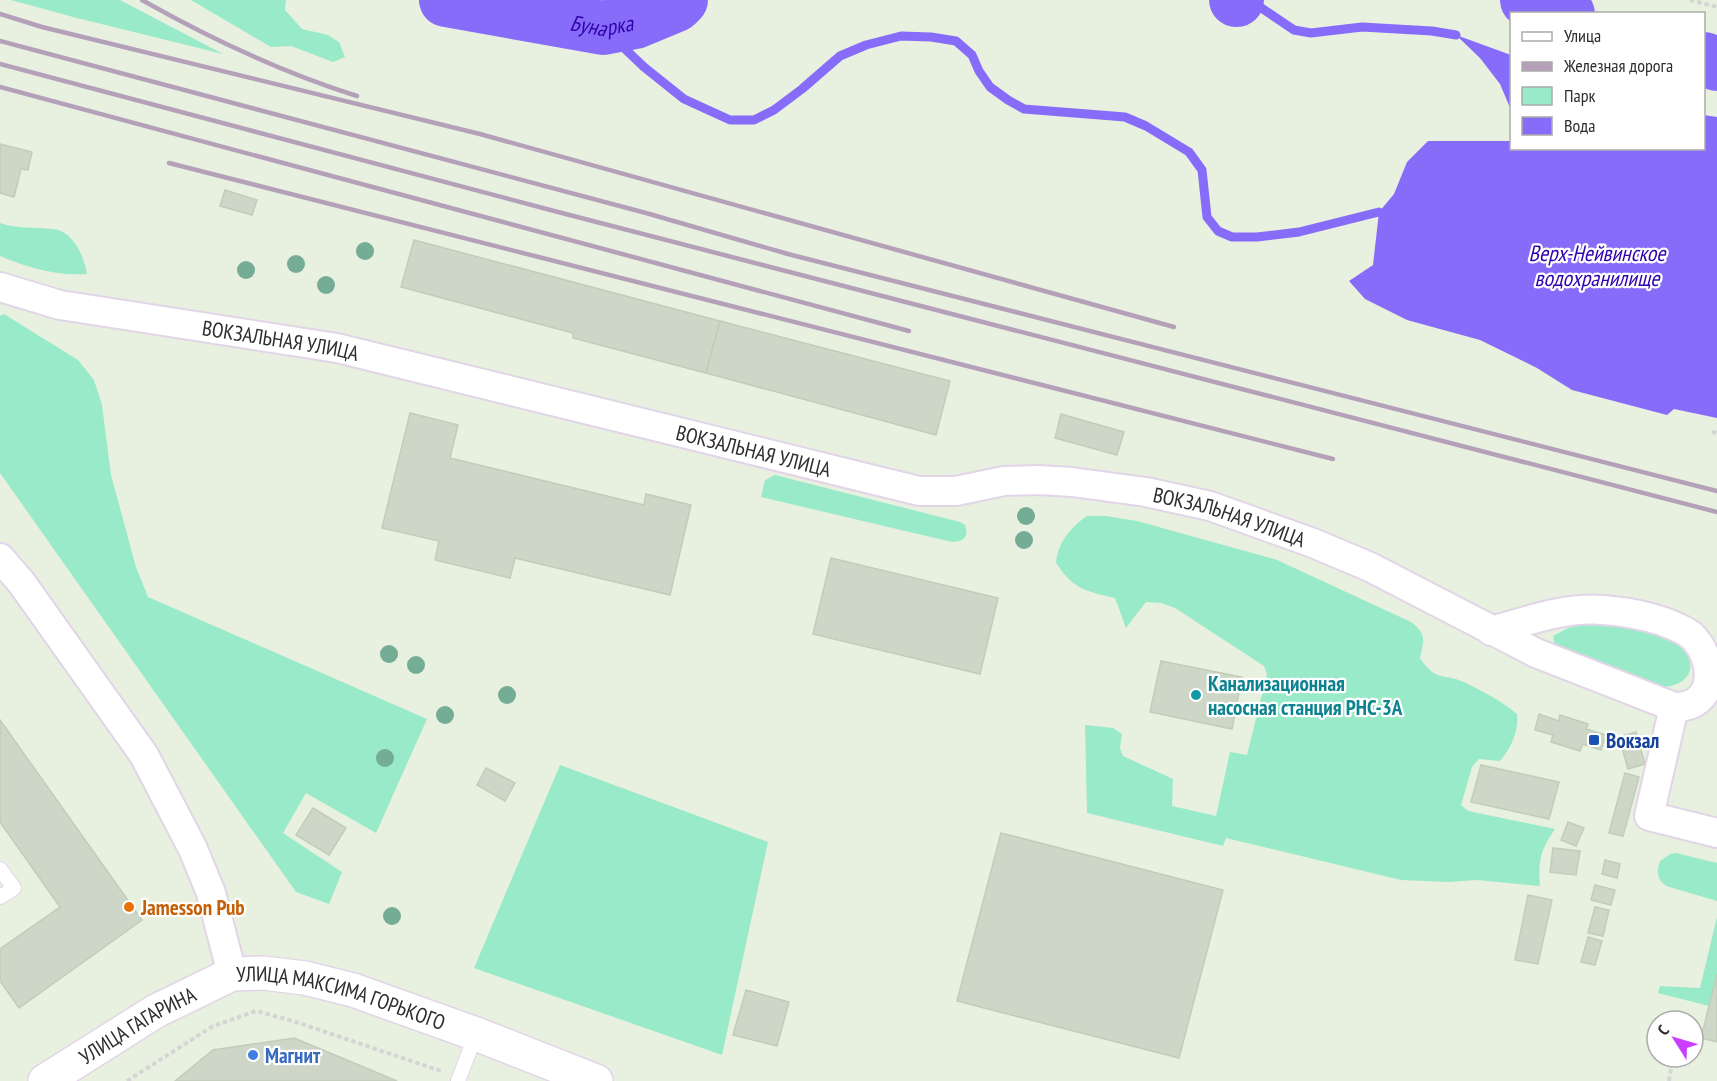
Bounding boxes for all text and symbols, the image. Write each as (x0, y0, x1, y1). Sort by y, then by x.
water label: Бунарка (568, 8, 636, 43)
legend (1510, 12, 1705, 150)
text: Улица (1564, 24, 1601, 47)
text: Железная дорога (1563, 54, 1673, 77)
text: Парк (1564, 84, 1595, 107)
text: Вода (1564, 114, 1595, 137)
water label: Верх-Нейвинское водохранилище (1529, 239, 1667, 292)
street label: ВОКЗАЛЬНАЯ УЛИЦА (200, 314, 362, 366)
street label: ВОКЗАЛЬНАЯ УЛИЦА (674, 418, 834, 482)
street label: ВОКЗАЛЬНАЯ УЛИЦА (1151, 480, 1309, 553)
place label: Канализационная насосная станция РНС-3А (1208, 670, 1403, 721)
marker: Канализационная насосная станция РНС-3А (1189, 688, 1203, 702)
place label: Вокзал (1606, 727, 1659, 754)
marker: Вокзал (1587, 733, 1601, 747)
place label: Jamesson Pub (140, 894, 245, 921)
marker: Jamesson Pub (122, 900, 136, 914)
street label: УЛИЦА МАКСИМА ГОРЬКОГО (236, 959, 449, 1036)
street label: УЛИЦА ГАГАРИНА (74, 980, 200, 1070)
north arrow (1645, 1009, 1705, 1069)
text: С (1653, 1020, 1674, 1039)
place label: Магнит (265, 1042, 321, 1069)
marker: Магнит (246, 1048, 260, 1062)

